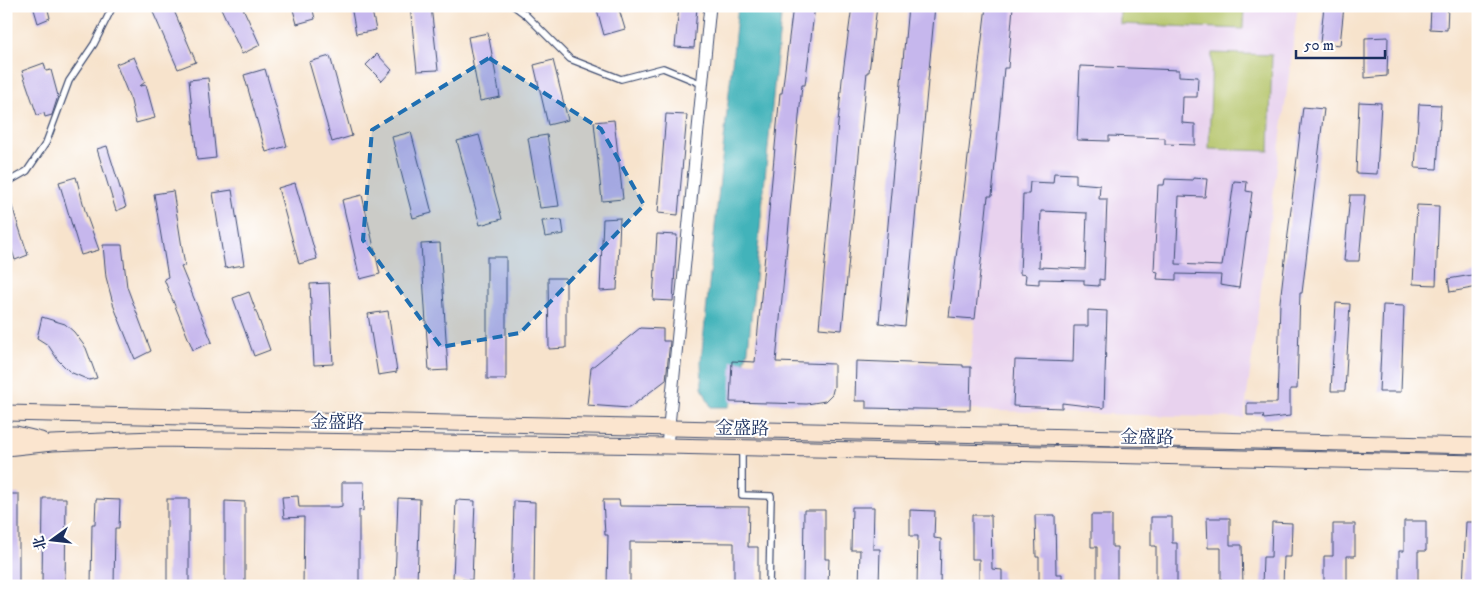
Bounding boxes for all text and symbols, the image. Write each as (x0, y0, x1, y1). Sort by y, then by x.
scale bar (1296, 28, 1385, 60)
text: 50 m (1304, 36, 1334, 55)
street label: 金盛路 (310, 412, 364, 434)
street label: 金盛路 (715, 418, 769, 440)
street label: 金盛路 (1120, 427, 1174, 449)
north arrow (28, 514, 78, 564)
text: 北 (30, 534, 51, 552)

